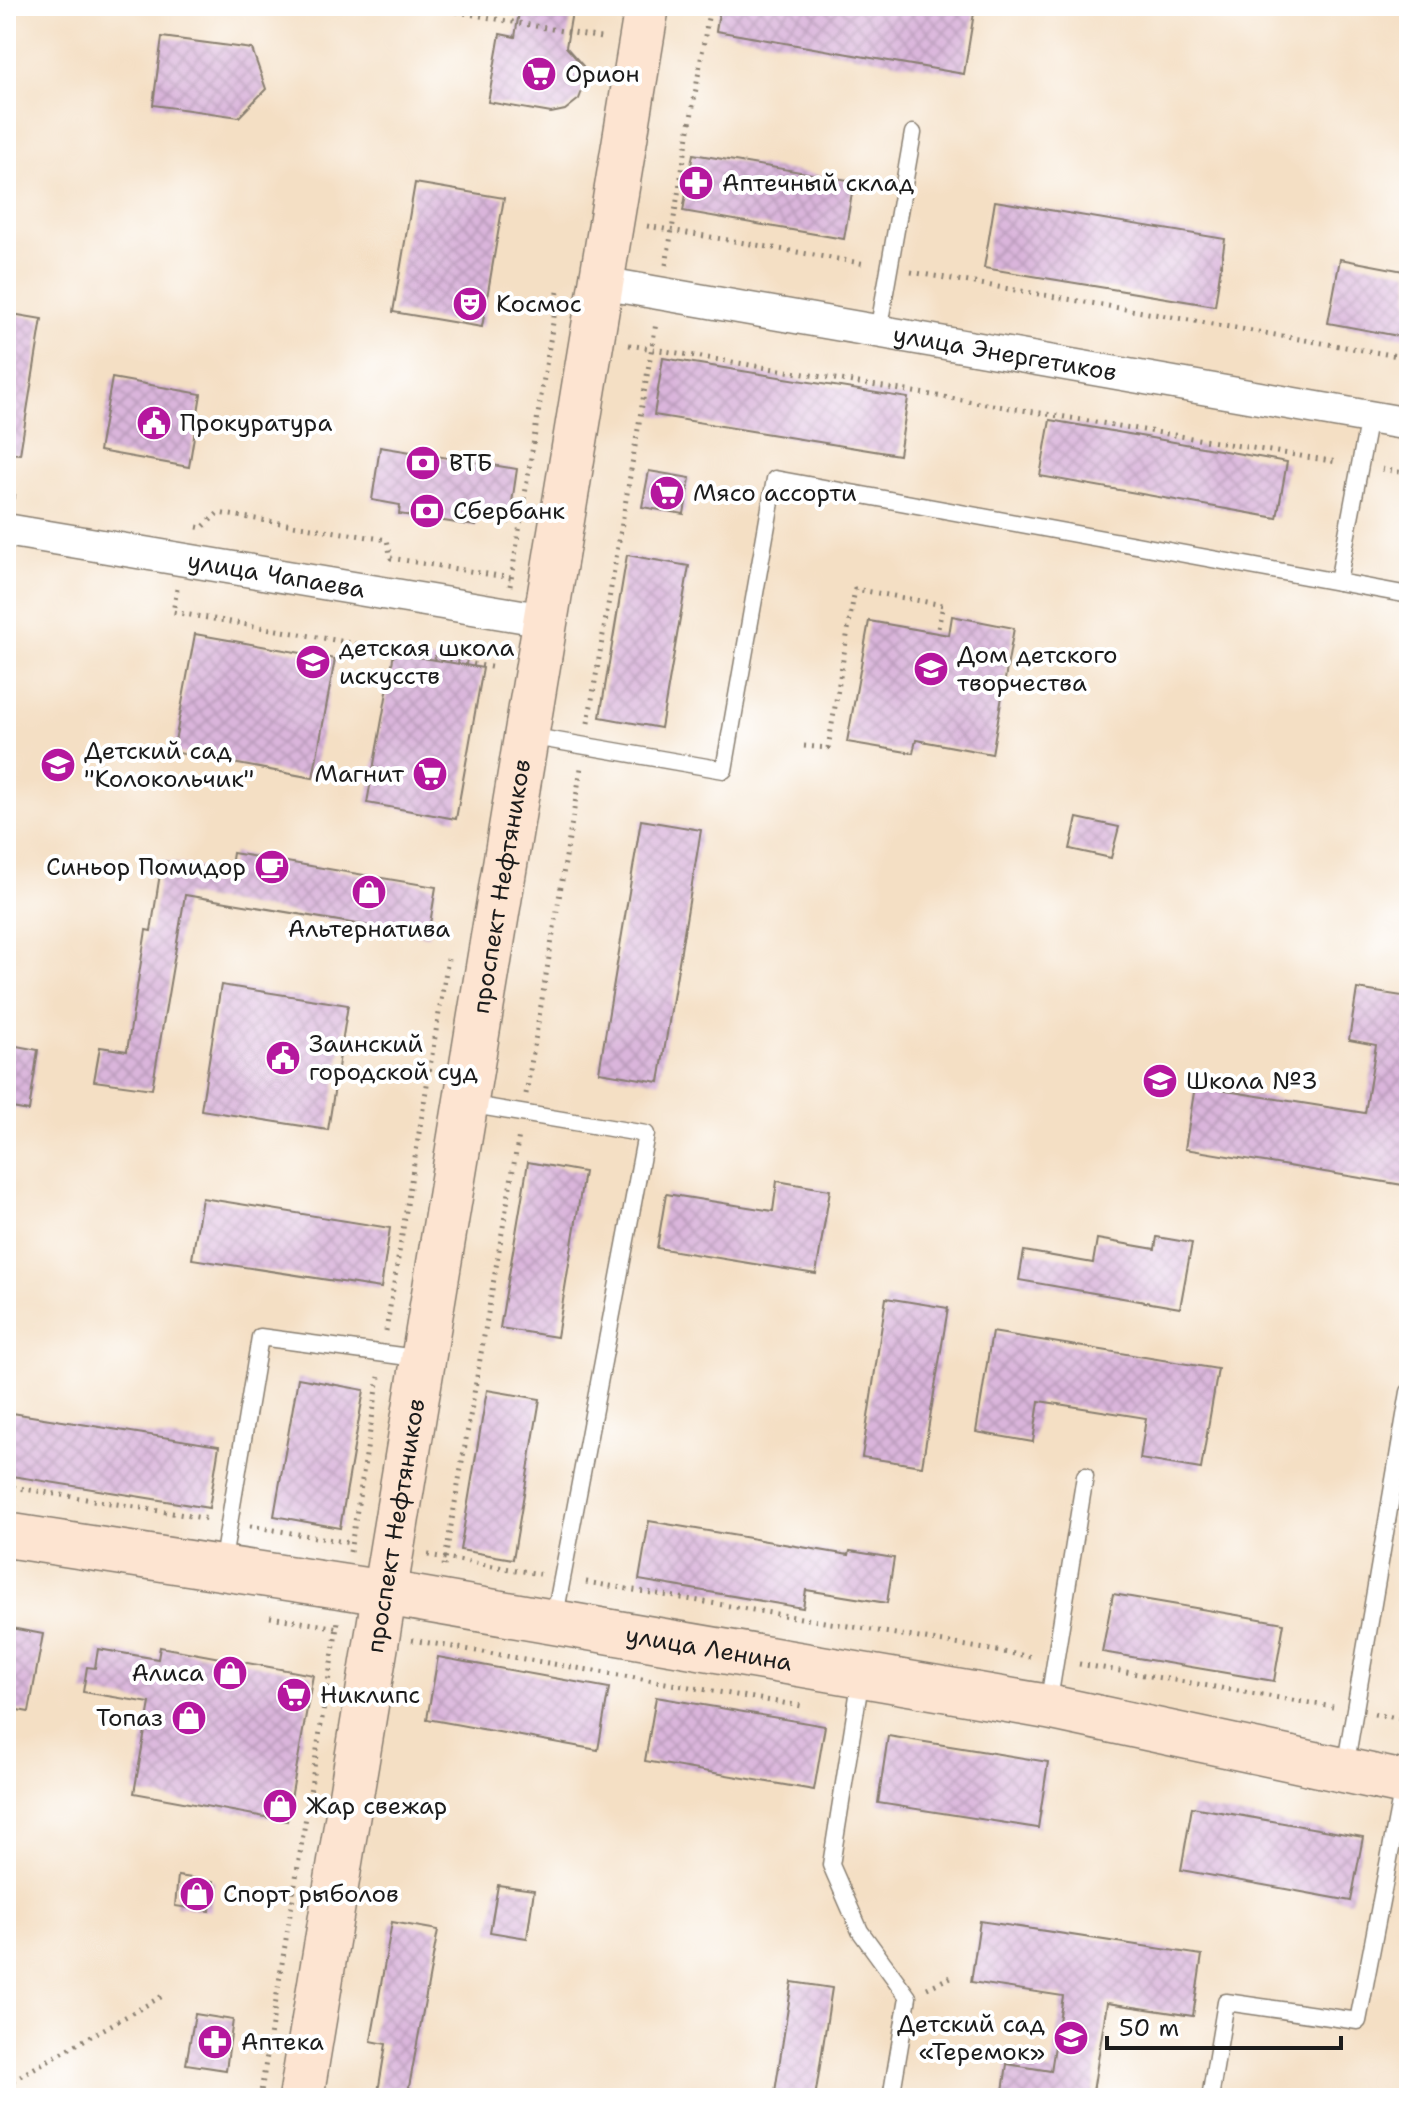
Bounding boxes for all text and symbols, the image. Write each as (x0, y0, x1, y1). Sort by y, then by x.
supermarket icon: Орион (520, 55, 558, 93)
place label: Орион (565, 58, 640, 90)
pharmacy icon: Аптечный склад (677, 164, 715, 202)
place label: Аптечный склад (722, 167, 914, 199)
theatre icon: Космос (451, 285, 489, 323)
place label: Космос (496, 288, 582, 320)
street label: улица Энергетиков (891, 318, 1119, 389)
public building icon: Прокуратура (135, 404, 173, 442)
place label: Прокуратура (180, 407, 332, 439)
bank icon: ВТБ (404, 444, 442, 482)
place label: ВТБ (449, 447, 493, 479)
supermarket icon: Мясо ассорти (648, 474, 686, 512)
place label: Мясо ассорти (693, 477, 857, 509)
bank icon: Сбербанк (408, 492, 446, 530)
place label: Сбербанк (453, 495, 565, 527)
street label: улица Чапаева (185, 545, 367, 606)
place label: детская школа искусств (339, 632, 514, 692)
place label: Дом детского творчества (957, 639, 1117, 699)
school or university icon: детская школа искусств (294, 643, 332, 681)
school or university icon: Дом детского творчества (912, 650, 950, 688)
place label: Детский сад "Колокольчик" (84, 735, 254, 795)
school or university icon: Детский сад "Колокольчик" (39, 746, 77, 784)
supermarket icon: Магнит (411, 755, 449, 793)
street label: проспект Нефтяников (465, 757, 538, 1016)
place label: Магнит (315, 758, 405, 790)
cafe icon: Синьор Помидор (253, 848, 291, 886)
place label: Синьор Помидор (46, 851, 246, 883)
shop icon: Альтернатива (350, 873, 388, 911)
place label: Альтернатива (288, 913, 450, 945)
place label: Заинский городской суд (309, 1028, 478, 1088)
public building icon: Заинский городской суд (264, 1039, 302, 1077)
school or university icon: Школа №3 (1141, 1062, 1179, 1100)
place label: Школа №3 (1186, 1065, 1318, 1097)
street label: проспект Нефтяников (359, 1396, 432, 1655)
street label: улица Ленина (623, 1619, 795, 1679)
shop icon: Алиса (211, 1654, 249, 1692)
place label: Алиса (131, 1657, 204, 1689)
supermarket icon: Никлипс (275, 1676, 313, 1714)
place label: Никлипс (320, 1679, 420, 1711)
shop icon: Топаз (170, 1699, 208, 1737)
place label: Топаз (96, 1702, 163, 1734)
shop icon: Жар свежар (261, 1787, 299, 1825)
place label: Жар свежар (306, 1790, 447, 1822)
shop icon: Спорт рыболов (178, 1875, 216, 1913)
place label: Спорт рыболов (223, 1878, 399, 1910)
scale bar (1107, 2000, 1341, 2050)
place label: Детский сад «Теремок» (897, 2008, 1045, 2068)
text: 50 m (1119, 2012, 1179, 2044)
school or university icon: Детский сад «Теремок» (1052, 2019, 1090, 2057)
pharmacy icon: Аптека (196, 2023, 234, 2061)
place label: Аптека (241, 2026, 324, 2058)

